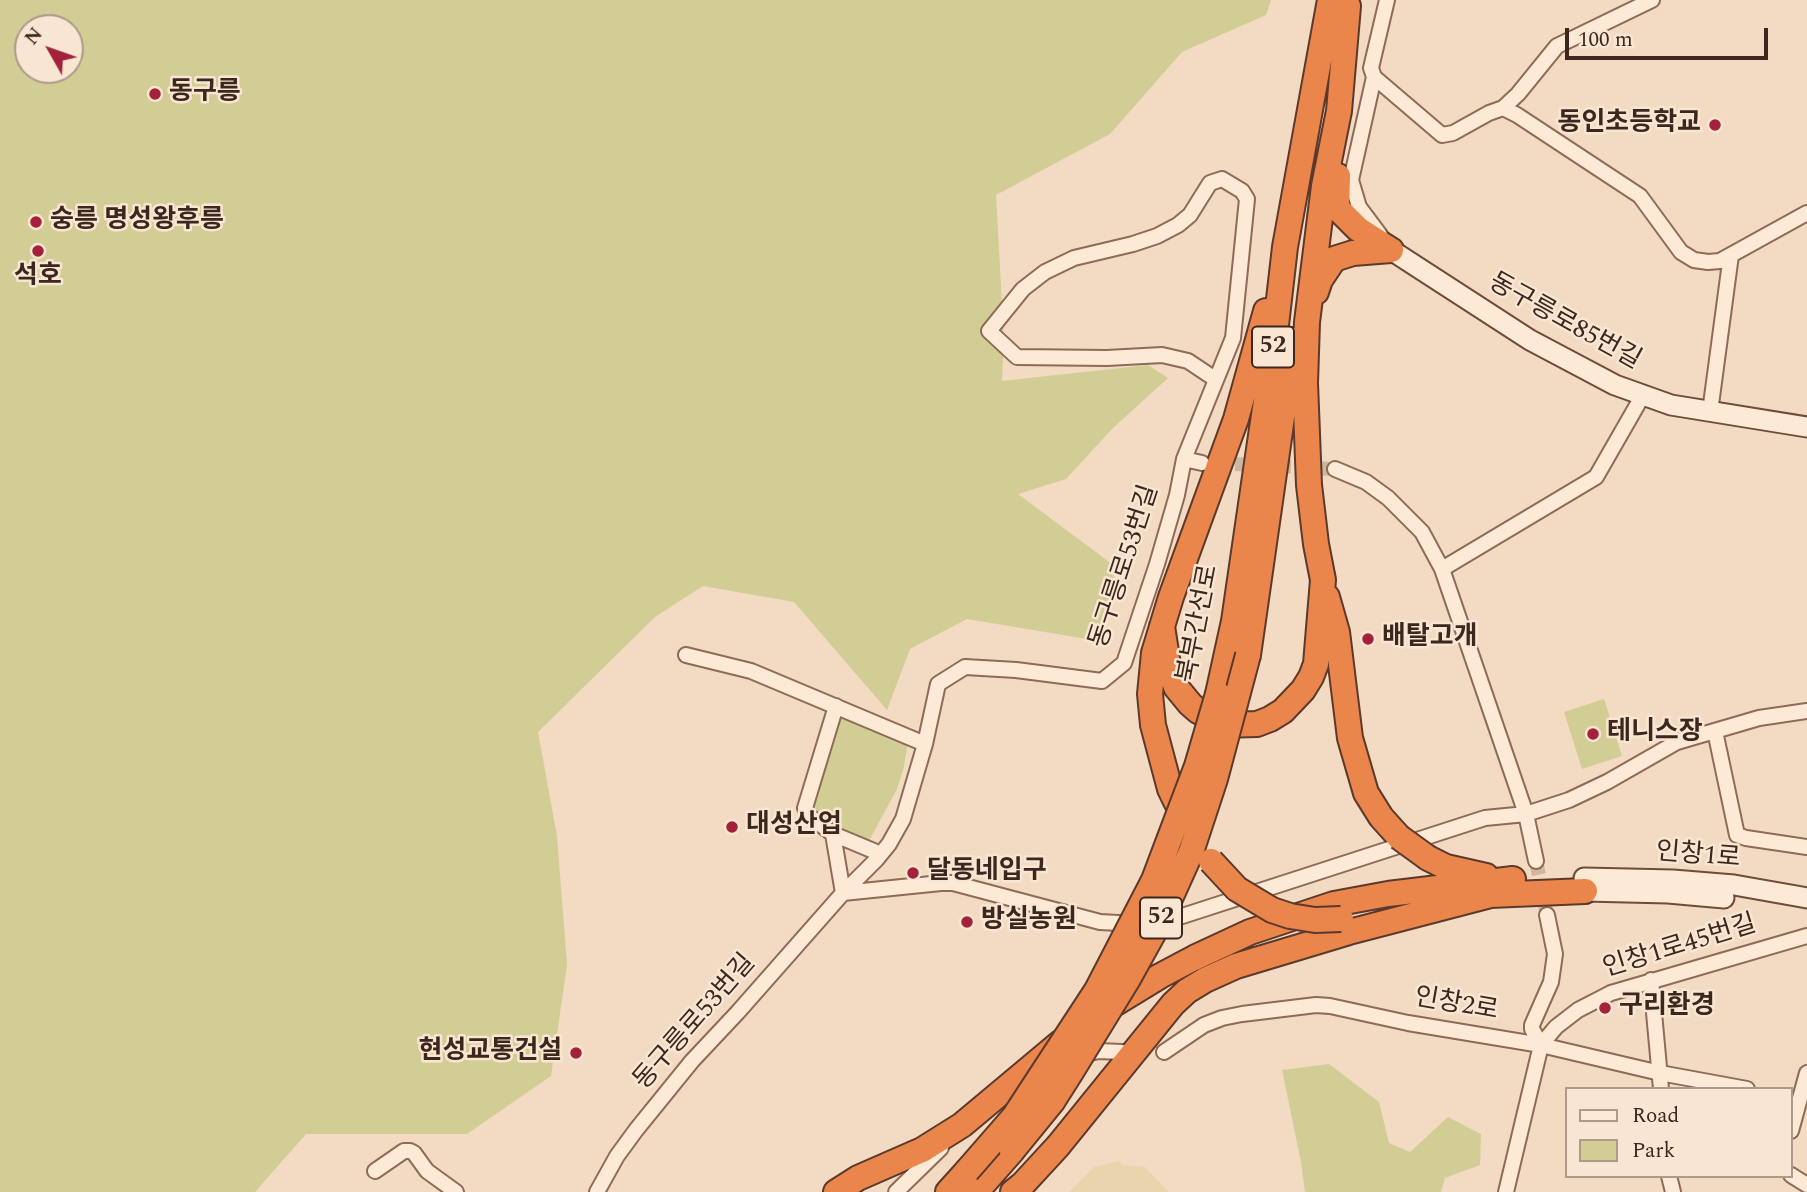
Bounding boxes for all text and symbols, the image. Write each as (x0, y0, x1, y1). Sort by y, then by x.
north arrow (14, 14, 84, 84)
scale bar (1569, 14, 1772, 58)
text: N (18, 21, 50, 52)
text: 100 m (1578, 24, 1633, 56)
place label: 동구릉 (169, 78, 241, 110)
marker: 동구릉 (147, 86, 163, 102)
place label: 동인초등학교 (1557, 109, 1701, 141)
marker: 동인초등학교 (1707, 117, 1723, 133)
place label: 숭릉 명성왕후릉 (50, 206, 224, 238)
marker: 숭릉 명성왕후릉 (28, 214, 44, 230)
marker: 석호 (30, 243, 46, 259)
place label: 석호 (14, 262, 62, 294)
street label: 동구릉로85번길 (1482, 268, 1646, 378)
road number: 52 (1252, 326, 1294, 368)
street label: 동구릉로53번길 (1085, 482, 1167, 652)
street label: 북부간선로 (1173, 562, 1227, 686)
place label: 배탈고개 (1382, 623, 1478, 655)
marker: 배탈고개 (1360, 631, 1376, 647)
place label: 테니스장 (1607, 718, 1703, 750)
marker: 테니스장 (1585, 726, 1601, 742)
place label: 대성산업 (746, 811, 842, 843)
marker: 대성산업 (724, 819, 740, 835)
street label: 인창1로 (1654, 838, 1742, 876)
place label: 달동네입구 (927, 857, 1047, 889)
marker: 달동네입구 (905, 865, 921, 881)
road number: 52 (1140, 898, 1182, 938)
place label: 방실농원 (981, 906, 1077, 938)
street label: 인창1로45번길 (1600, 910, 1760, 986)
marker: 방실농원 (959, 914, 975, 930)
street label: 동구릉로53번길 (629, 949, 763, 1097)
street label: 인창2로 (1412, 983, 1500, 1029)
place label: 구리환경 (1619, 992, 1715, 1024)
marker: 구리환경 (1597, 1000, 1613, 1016)
place label: 현성교통건설 (418, 1037, 562, 1069)
marker: 현성교통건설 (568, 1045, 584, 1061)
legend (1566, 1087, 1793, 1178)
text: Road (1632, 1100, 1679, 1132)
text: Park (1632, 1135, 1675, 1167)

